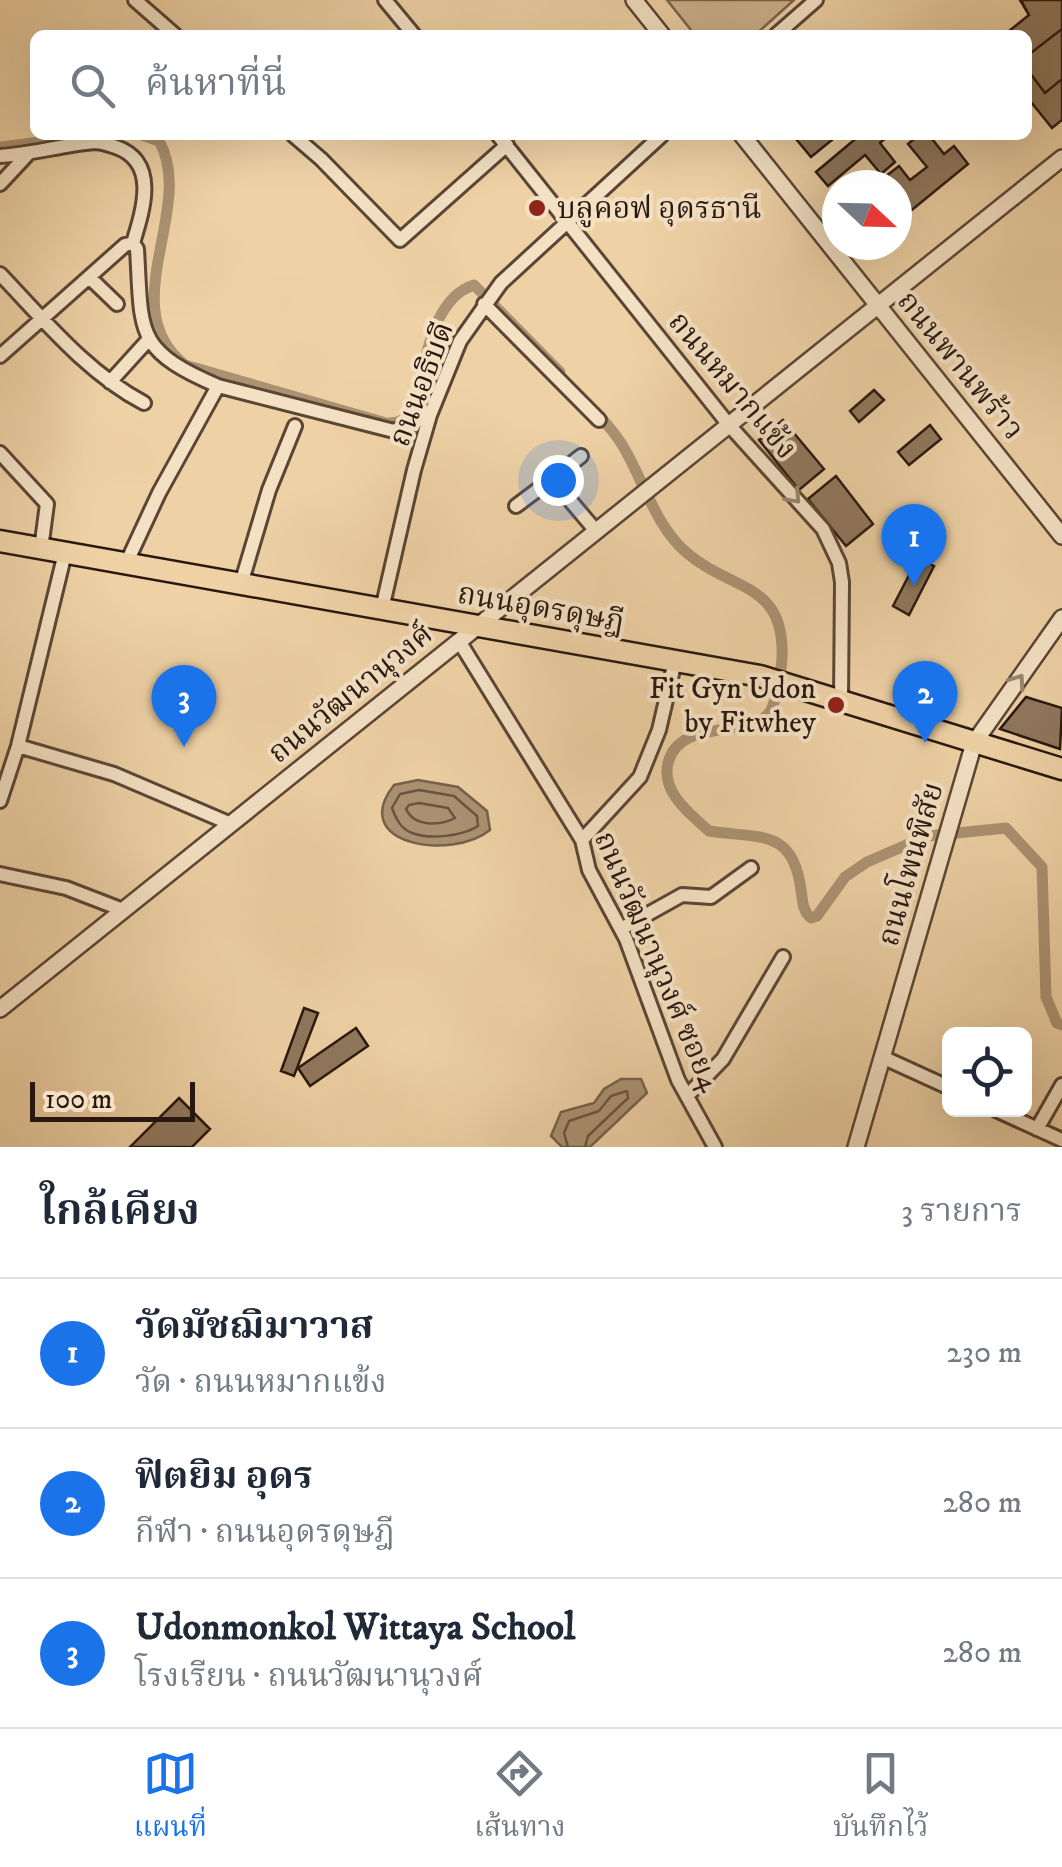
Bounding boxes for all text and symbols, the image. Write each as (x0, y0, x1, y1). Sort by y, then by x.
search box (30, 30, 1032, 140)
icon: search (65, 58, 120, 113)
text: ค้นหาที่นี่ (145, 60, 286, 108)
north arrow (822, 170, 912, 260)
place label: บลูคอฟ อุดรธานี (557, 191, 762, 228)
marker: บลูคอฟ อุดรธานี (526, 197, 548, 219)
street label: ถนนพานพร้าว (889, 284, 1031, 448)
street label: ถนนหมากแข้ง (660, 305, 804, 467)
street label: ถนนอธิบดี (382, 317, 463, 452)
your location (533, 455, 584, 506)
one-way arrow (783, 485, 801, 504)
pin: 1 (882, 504, 946, 586)
street label: ถนนอุดรดุษฎี (454, 576, 627, 641)
street label: ถนนวัฒนานุวงศ์ (261, 616, 441, 772)
pin: 2 (892, 660, 958, 743)
pin: 3 (152, 664, 216, 747)
place label: Fit Gyn Udon by Fitwhey (649, 671, 817, 742)
one-way arrow (1006, 673, 1024, 692)
marker: Fit Gyn Udon by Fitwhey (825, 694, 847, 716)
street label: ถนนโพนพิสัย (867, 777, 952, 951)
street label: ถนนวัฒนานุวงศ์ ซอย4 (585, 826, 728, 1098)
map controls (942, 1027, 1032, 1117)
button: locate (942, 1027, 1032, 1117)
scale bar (30, 1077, 195, 1122)
text: 100 m (45, 1082, 112, 1117)
text: ใกล้เคียง (40, 1186, 200, 1238)
text: 3 รายการ (901, 1192, 1022, 1232)
text: วัดมัชฌิมาวาส (135, 1303, 374, 1351)
text: 1 (67, 1333, 78, 1373)
text: 230 m (946, 1333, 1022, 1373)
text: วัด · ถนนหมากแข้ง (135, 1363, 386, 1403)
text: ฟิตยิม อุดร (135, 1453, 313, 1501)
text: 2 (65, 1483, 80, 1523)
text: 280 m (942, 1483, 1022, 1523)
text: กีฬา · ถนนอุดรดุษฎี (135, 1513, 395, 1553)
text: Udonmonkol Wittaya School (135, 1604, 575, 1652)
text: 3 (67, 1633, 78, 1673)
text: 280 m (942, 1633, 1022, 1673)
text: โรงเรียน · ถนนวัฒนานุวงศ์ (135, 1657, 483, 1697)
tab: แผนที่ (134, 1746, 207, 1851)
tab: เส้นทาง (474, 1746, 566, 1851)
tab: บันทึกไว้ (833, 1746, 928, 1851)

